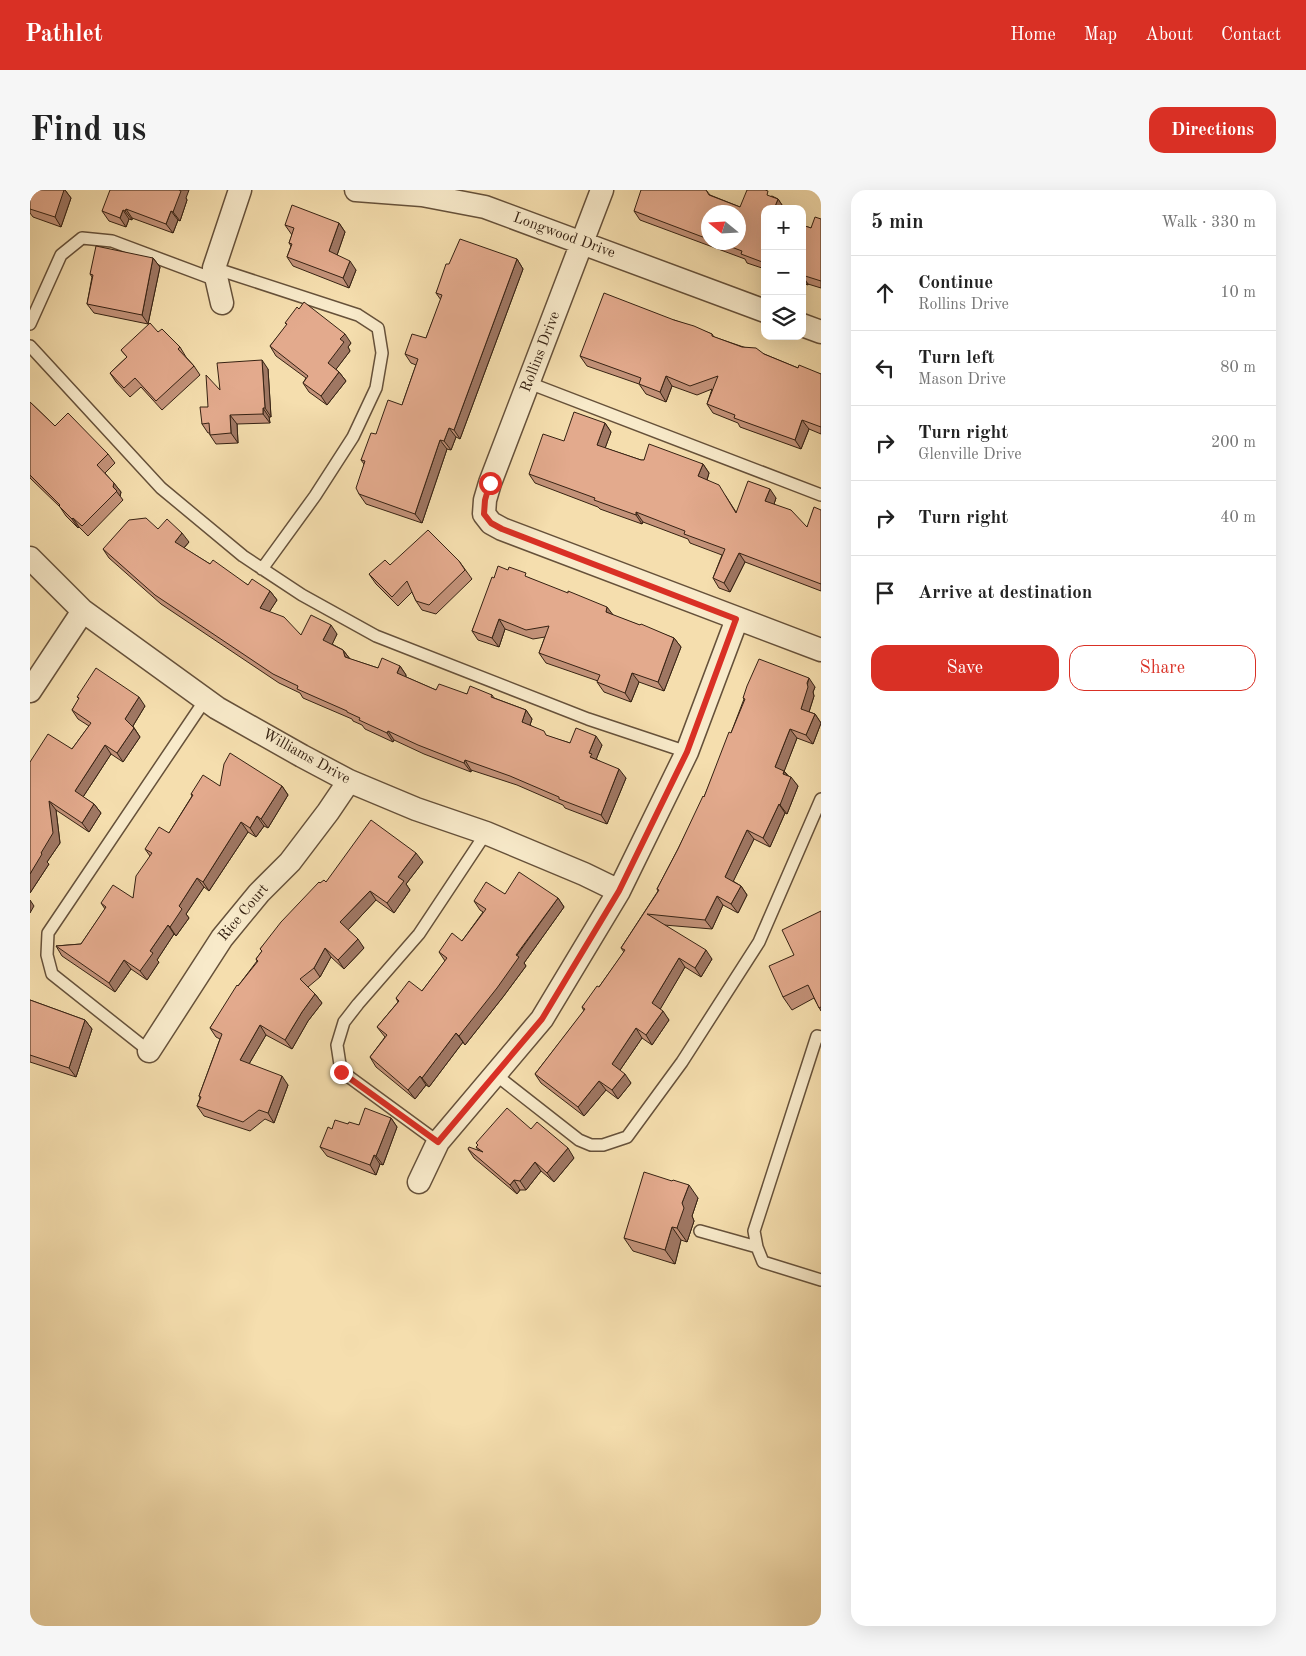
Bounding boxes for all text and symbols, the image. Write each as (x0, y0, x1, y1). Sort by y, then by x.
text: Pathlet (25, 23, 103, 47)
text: Home (1010, 26, 1056, 44)
text: Map (1084, 26, 1117, 44)
text: About (1145, 26, 1193, 44)
text: Contact (1221, 26, 1281, 44)
button: Directions (1149, 107, 1276, 153)
text: Find us (30, 113, 146, 148)
north arrow (701, 205, 746, 250)
map controls (761, 205, 806, 340)
button: + (761, 205, 806, 250)
street label: Longwood Drive (511, 211, 617, 261)
text: 5 min (871, 212, 924, 233)
text: Walk · 330 m (1161, 215, 1256, 231)
button: − (761, 250, 806, 295)
text: Continue (918, 274, 993, 293)
icon: ahead (871, 279, 899, 307)
text: 10 m (1220, 285, 1256, 301)
button: layers (761, 295, 806, 340)
text: Rollins Drive (918, 297, 1009, 313)
street label: Rollins Drive (519, 309, 563, 394)
text: Turn left (918, 349, 995, 368)
icon: left (871, 354, 899, 382)
text: 80 m (1220, 360, 1256, 376)
text: Mason Drive (918, 372, 1006, 388)
text: Turn right (918, 424, 1008, 443)
icon: right (871, 429, 899, 457)
text: 200 m (1211, 435, 1256, 451)
text: Glenville Drive (918, 447, 1022, 463)
route start (479, 472, 502, 495)
icon: right (871, 504, 899, 532)
text: Turn right (918, 509, 1008, 528)
text: 40 m (1220, 510, 1256, 526)
icon: arrive (871, 579, 899, 607)
text: Arrive at destination (918, 584, 1092, 603)
button: Save (871, 645, 1059, 691)
button: Share (1069, 645, 1256, 691)
street label: Williams Drive (260, 727, 352, 787)
street label: Rice Court (216, 882, 272, 944)
route end (330, 1061, 353, 1084)

